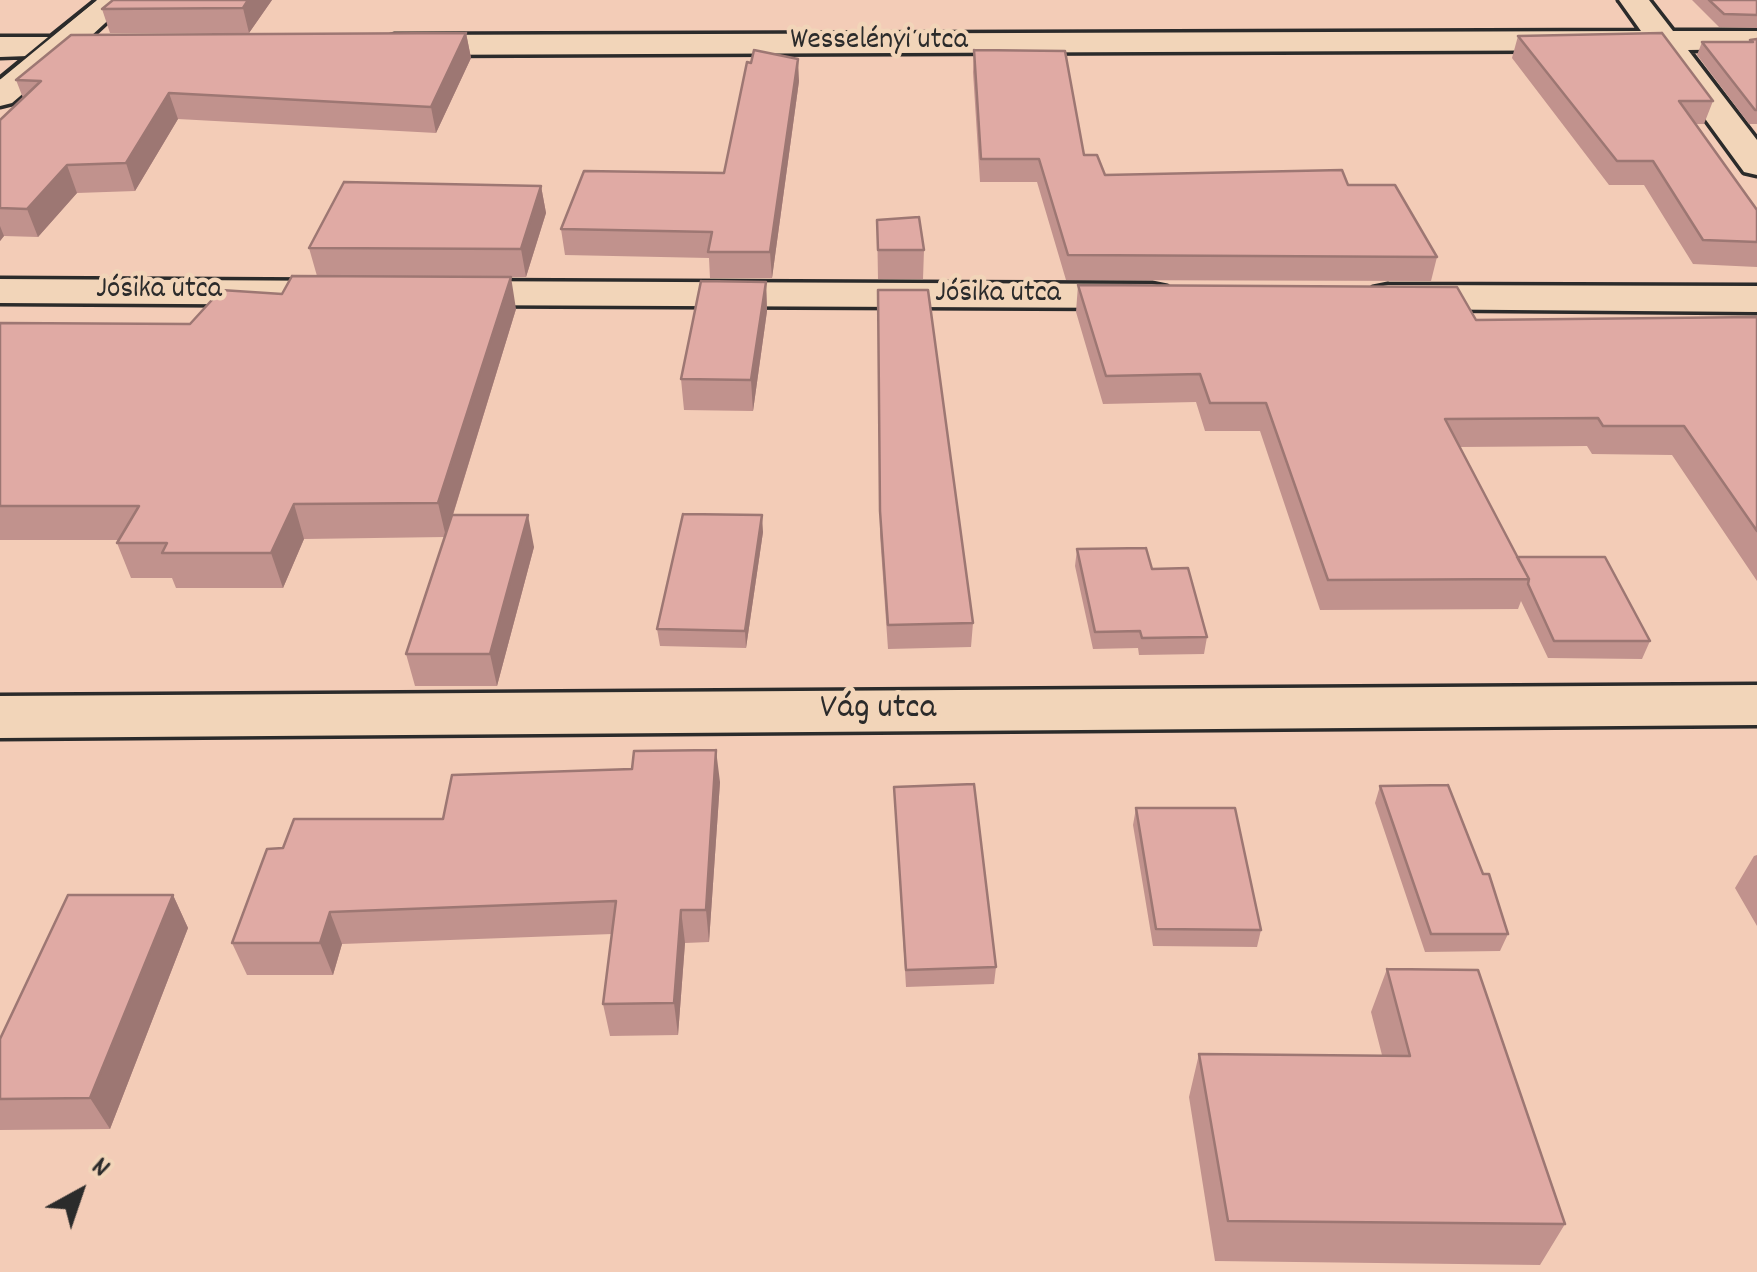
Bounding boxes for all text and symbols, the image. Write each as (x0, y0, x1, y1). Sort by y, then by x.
street label: Wesselényi utca (790, 25, 968, 61)
street label: Jósika utca (96, 274, 222, 310)
street label: Jósika utca (935, 278, 1061, 314)
street label: Vág utca (820, 690, 936, 732)
north arrow (30, 1142, 130, 1242)
text: N (81, 1149, 117, 1189)

